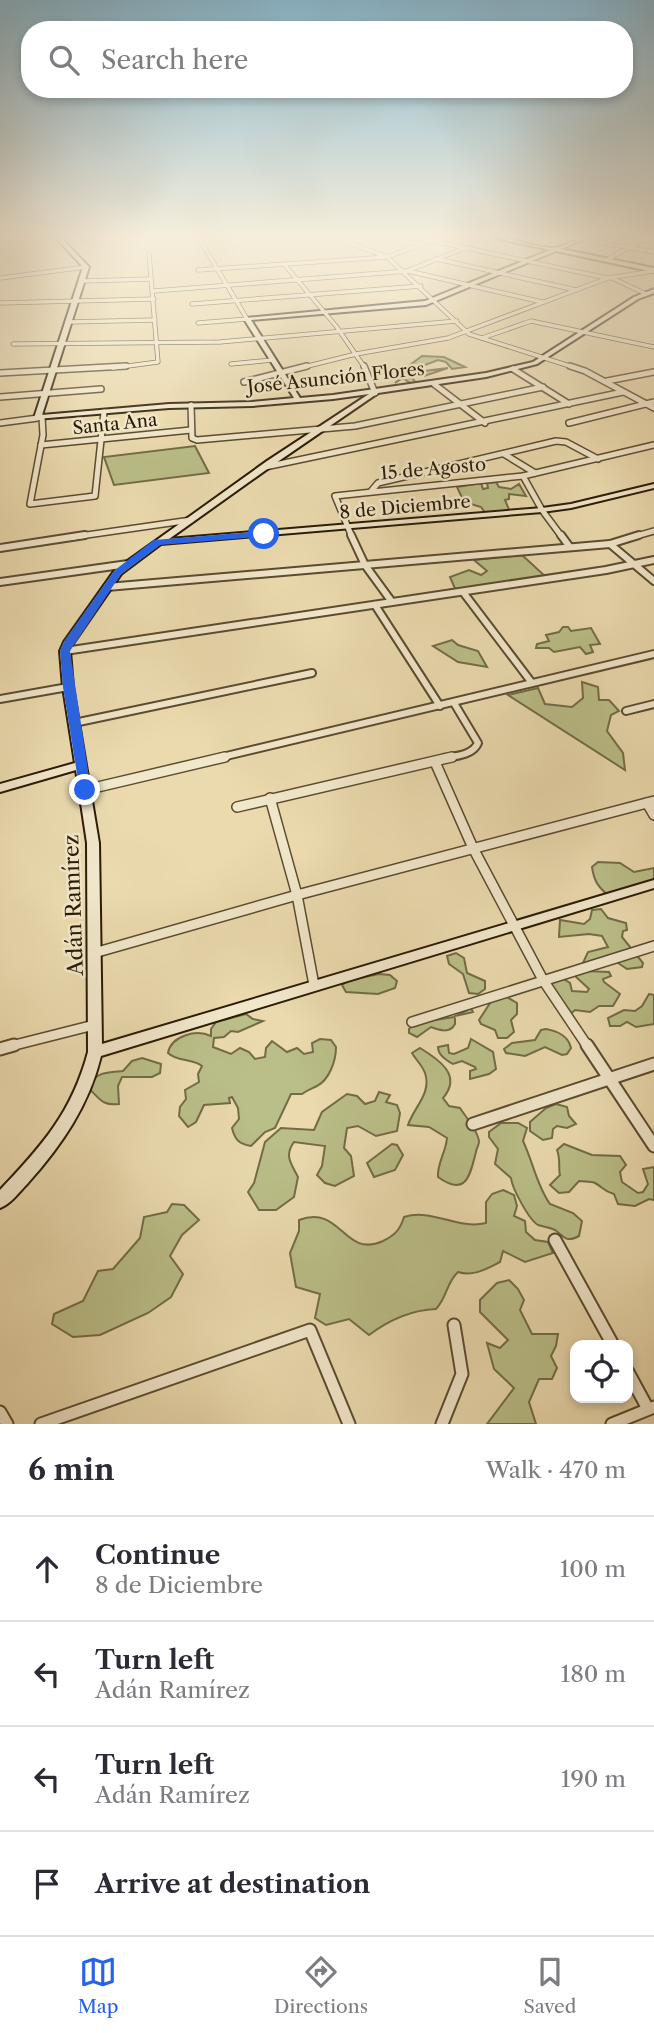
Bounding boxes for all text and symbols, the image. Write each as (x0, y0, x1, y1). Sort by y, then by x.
search box (21, 21, 633, 98)
icon: search (45, 41, 83, 79)
text: Search here (101, 44, 248, 76)
street label: José Asunción Flores (243, 358, 426, 399)
street label: Santa Ana (71, 409, 159, 439)
street label: 15 de Agosto (379, 453, 487, 485)
street label: 8 de Diciembre (339, 490, 471, 524)
route start (248, 518, 279, 549)
route end (69, 774, 100, 805)
street label: Adán Ramírez (58, 834, 88, 977)
map controls (570, 1340, 633, 1403)
button: locate (570, 1340, 633, 1403)
text: 6 min (28, 1451, 115, 1488)
text: Walk · 470 m (486, 1456, 626, 1484)
text: Continue (95, 1539, 220, 1571)
icon: ahead (28, 1550, 66, 1588)
text: 100 m (560, 1555, 626, 1583)
text: 8 de Diciembre (95, 1571, 263, 1599)
text: Turn left (95, 1644, 214, 1676)
icon: left (28, 1655, 66, 1693)
text: 180 m (561, 1660, 626, 1688)
text: Adán Ramírez (95, 1676, 250, 1704)
text: Turn left (95, 1749, 214, 1781)
icon: left (28, 1760, 66, 1798)
text: 190 m (561, 1765, 626, 1793)
text: Adán Ramírez (95, 1781, 250, 1809)
icon: arrive (28, 1865, 66, 1903)
text: Arrive at destination (95, 1868, 370, 1900)
tab: Map (78, 1953, 119, 2018)
tab: Directions (274, 1953, 368, 2018)
tab: Saved (523, 1953, 576, 2018)

